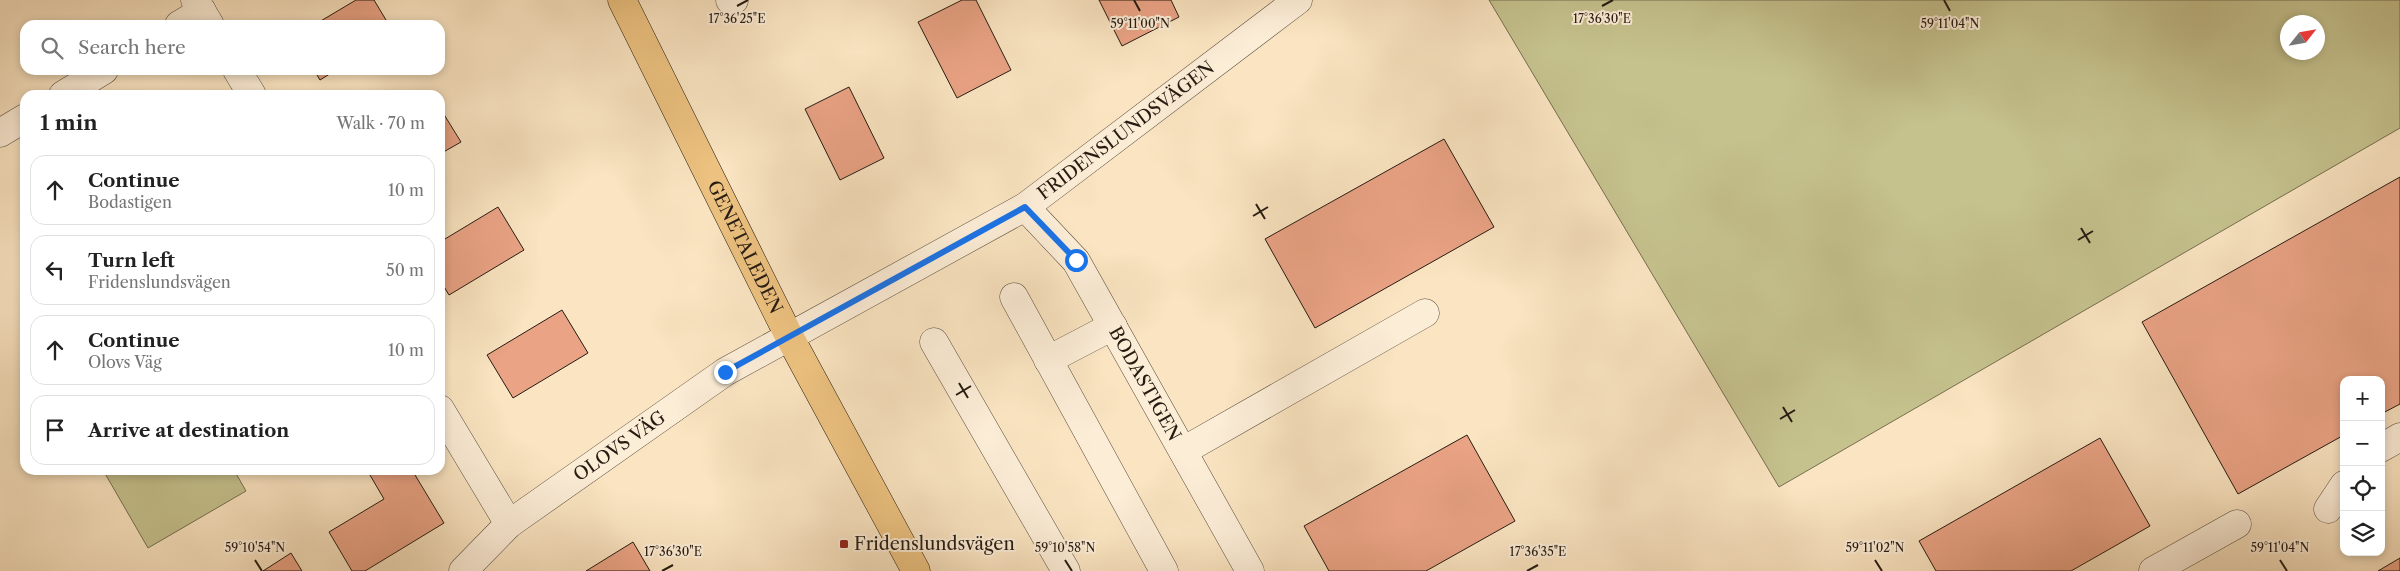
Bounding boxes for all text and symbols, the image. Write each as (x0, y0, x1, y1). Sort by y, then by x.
text: 17°36'25"E (708, 11, 766, 26)
text: 17°36'30"E (1573, 11, 1631, 26)
north arrow (2280, 15, 2325, 60)
text: 59°11'00"N (1110, 16, 1170, 31)
text: 59°11'04"N (1921, 16, 1980, 31)
search box (20, 20, 445, 75)
icon: search (38, 34, 66, 62)
text: Search here (78, 36, 186, 59)
street label: FRIDENSLUNDSVÄGEN (1033, 56, 1219, 204)
text: 1 min (40, 110, 98, 135)
text: Walk · 70 m (337, 113, 425, 133)
text: Continue (88, 169, 180, 192)
icon: ahead (41, 176, 69, 204)
street label: GENETALEDEN (703, 177, 787, 317)
text: 10 m (388, 180, 424, 200)
text: Bodastigen (88, 192, 172, 212)
text: Turn left (88, 249, 175, 272)
route start (1065, 249, 1088, 272)
icon: left (41, 256, 69, 284)
text: 50 m (386, 260, 424, 280)
text: Fridenslundsvägen (88, 272, 231, 292)
street label: BODASTIGEN (1104, 323, 1186, 445)
text: Continue (88, 329, 180, 352)
icon: ahead (41, 336, 69, 364)
text: 10 m (388, 340, 424, 360)
text: Olovs Väg (88, 352, 162, 372)
route end (714, 361, 737, 384)
map controls (2340, 376, 2385, 556)
button: + (2340, 376, 2385, 421)
street label: OLOVS VÄG (569, 406, 670, 486)
icon: arrive (41, 416, 69, 444)
text: Arrive at destination (88, 419, 289, 442)
button: − (2340, 421, 2385, 466)
button: locate (2340, 466, 2385, 511)
button: layers (2340, 511, 2385, 556)
place label: Fridenslundsvägen (854, 533, 1015, 555)
marker: Fridenslundsvägen (838, 538, 850, 550)
text: 59°10'54"N (225, 540, 285, 555)
text: 59°10'58"N (1035, 540, 1095, 555)
text: 59°11'02"N (1846, 540, 1905, 555)
text: 59°11'04"N (2251, 540, 2310, 555)
text: 17°36'30"E (644, 544, 702, 559)
text: 17°36'35"E (1510, 544, 1566, 559)

